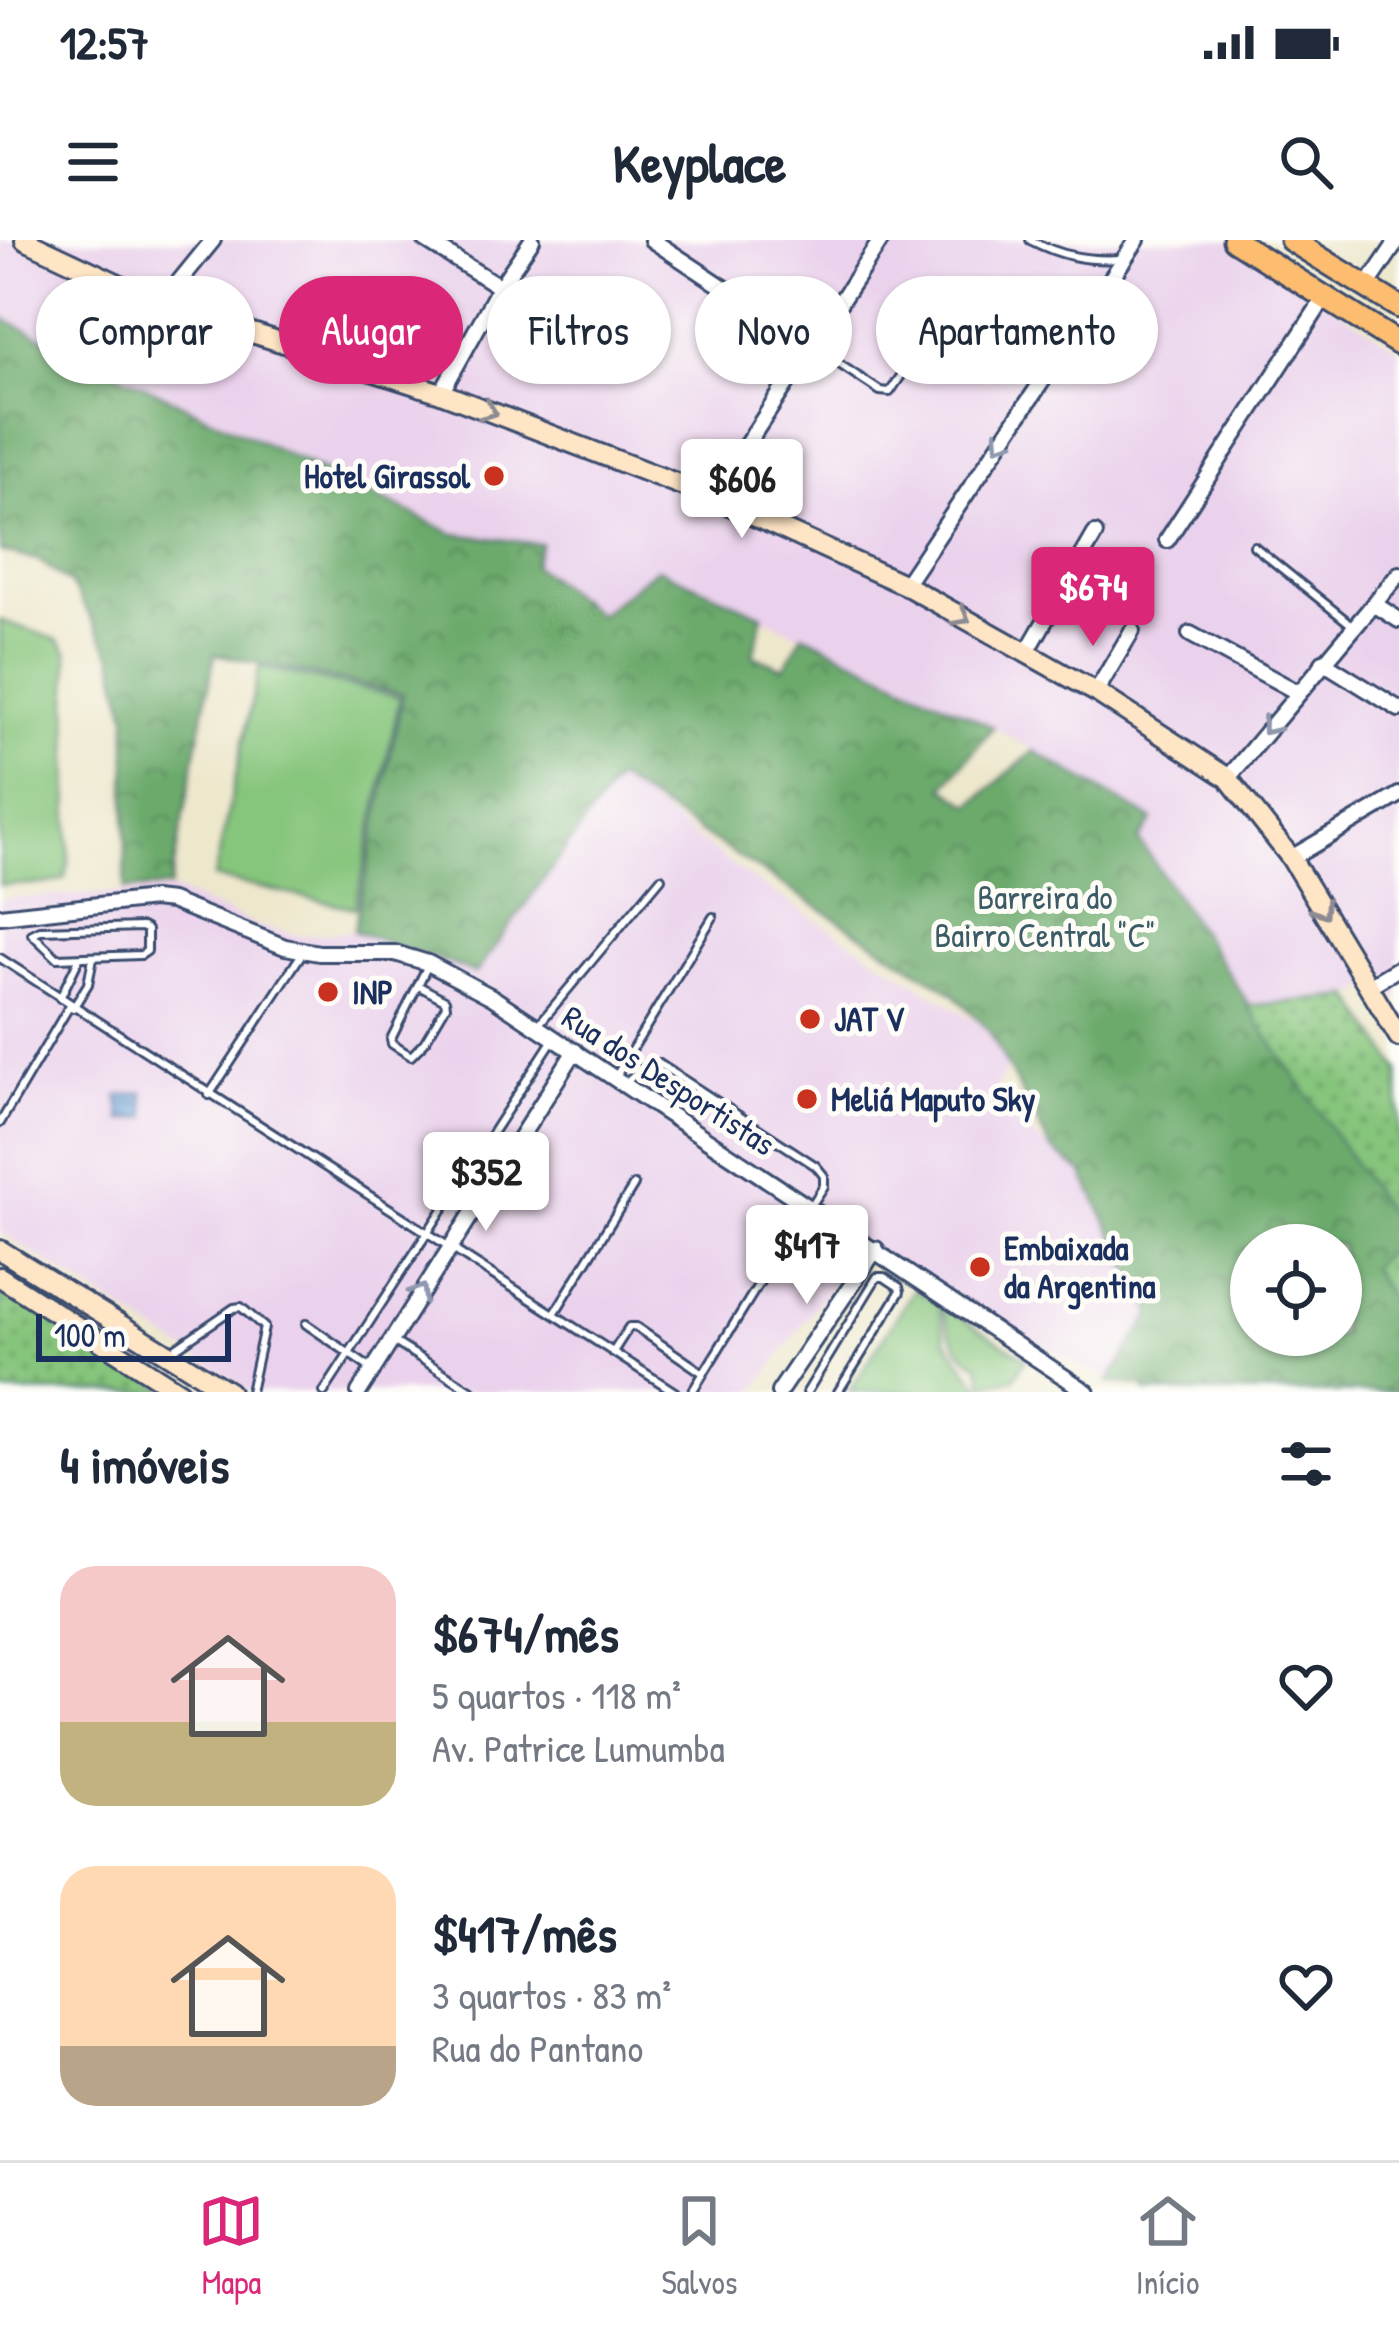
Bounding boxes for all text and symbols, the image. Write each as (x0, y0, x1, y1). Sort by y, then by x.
text: 12:57 (60, 12, 149, 73)
text: Keyplace (613, 126, 786, 199)
icon: menu (60, 129, 126, 195)
icon: search (1273, 129, 1339, 195)
chip: Comprar (36, 276, 255, 384)
chip: Alugar (279, 276, 463, 384)
chip: Filtros (487, 276, 671, 384)
chip: Novo (695, 276, 852, 384)
chip: Apartamento (876, 276, 1158, 384)
one-way arrow (477, 397, 498, 422)
one-way arrow (994, 428, 1016, 450)
pin: $606 (671, 439, 813, 541)
text: $606 (708, 451, 776, 504)
place label: Hotel Girassol (304, 454, 471, 498)
marker: Hotel Girassol (481, 463, 507, 489)
pin: $674 (1022, 547, 1164, 649)
text: $674 (1058, 559, 1128, 612)
one-way arrow (949, 602, 970, 625)
one-way arrow (1261, 714, 1283, 736)
park label: Barreira do Bairro Central "C" (935, 875, 1155, 957)
one-way arrow (1308, 897, 1330, 919)
place label: INP (352, 970, 393, 1014)
marker: INP (315, 979, 341, 1005)
street label: Rua dos Desportistas (554, 995, 784, 1166)
place label: JAT V (834, 997, 905, 1041)
marker: JAT V (797, 1006, 823, 1032)
place label: Meliá Maputo Sky (831, 1077, 1035, 1123)
marker: Meliá Maputo Sky (794, 1086, 820, 1112)
pin: $352 (415, 1132, 557, 1234)
text: $352 (450, 1144, 522, 1197)
pin: $417 (736, 1205, 878, 1307)
text: $417 (773, 1217, 841, 1270)
map controls (1230, 1224, 1362, 1356)
button: locate (1230, 1224, 1362, 1356)
place label: Embaixada da Argentina (1004, 1226, 1156, 1310)
marker: Embaixada da Argentina (967, 1254, 993, 1280)
one-way arrow (406, 1283, 428, 1305)
scale bar (36, 1308, 231, 1361)
text: 100 m (54, 1313, 126, 1357)
text: 4 imóveis (60, 1430, 229, 1499)
icon: filters (1273, 1431, 1339, 1497)
text: $674/mês (432, 1599, 619, 1668)
icon: home (156, 1614, 300, 1758)
icon: heart (1273, 1653, 1339, 1719)
text: 5 quartos · 118 m² (432, 1668, 681, 1721)
text: Av. Patrice Lumumba (432, 1721, 725, 1774)
text: $417/mês (432, 1899, 617, 1968)
icon: home (156, 1914, 300, 2058)
icon: heart (1273, 1953, 1339, 2019)
text: 3 quartos · 83 m² (432, 1968, 671, 2021)
text: Rua do Pantano (432, 2021, 643, 2074)
tab: Mapa (198, 2188, 264, 2304)
tab: Salvos (661, 2188, 738, 2304)
tab: Início (1135, 2188, 1201, 2304)

